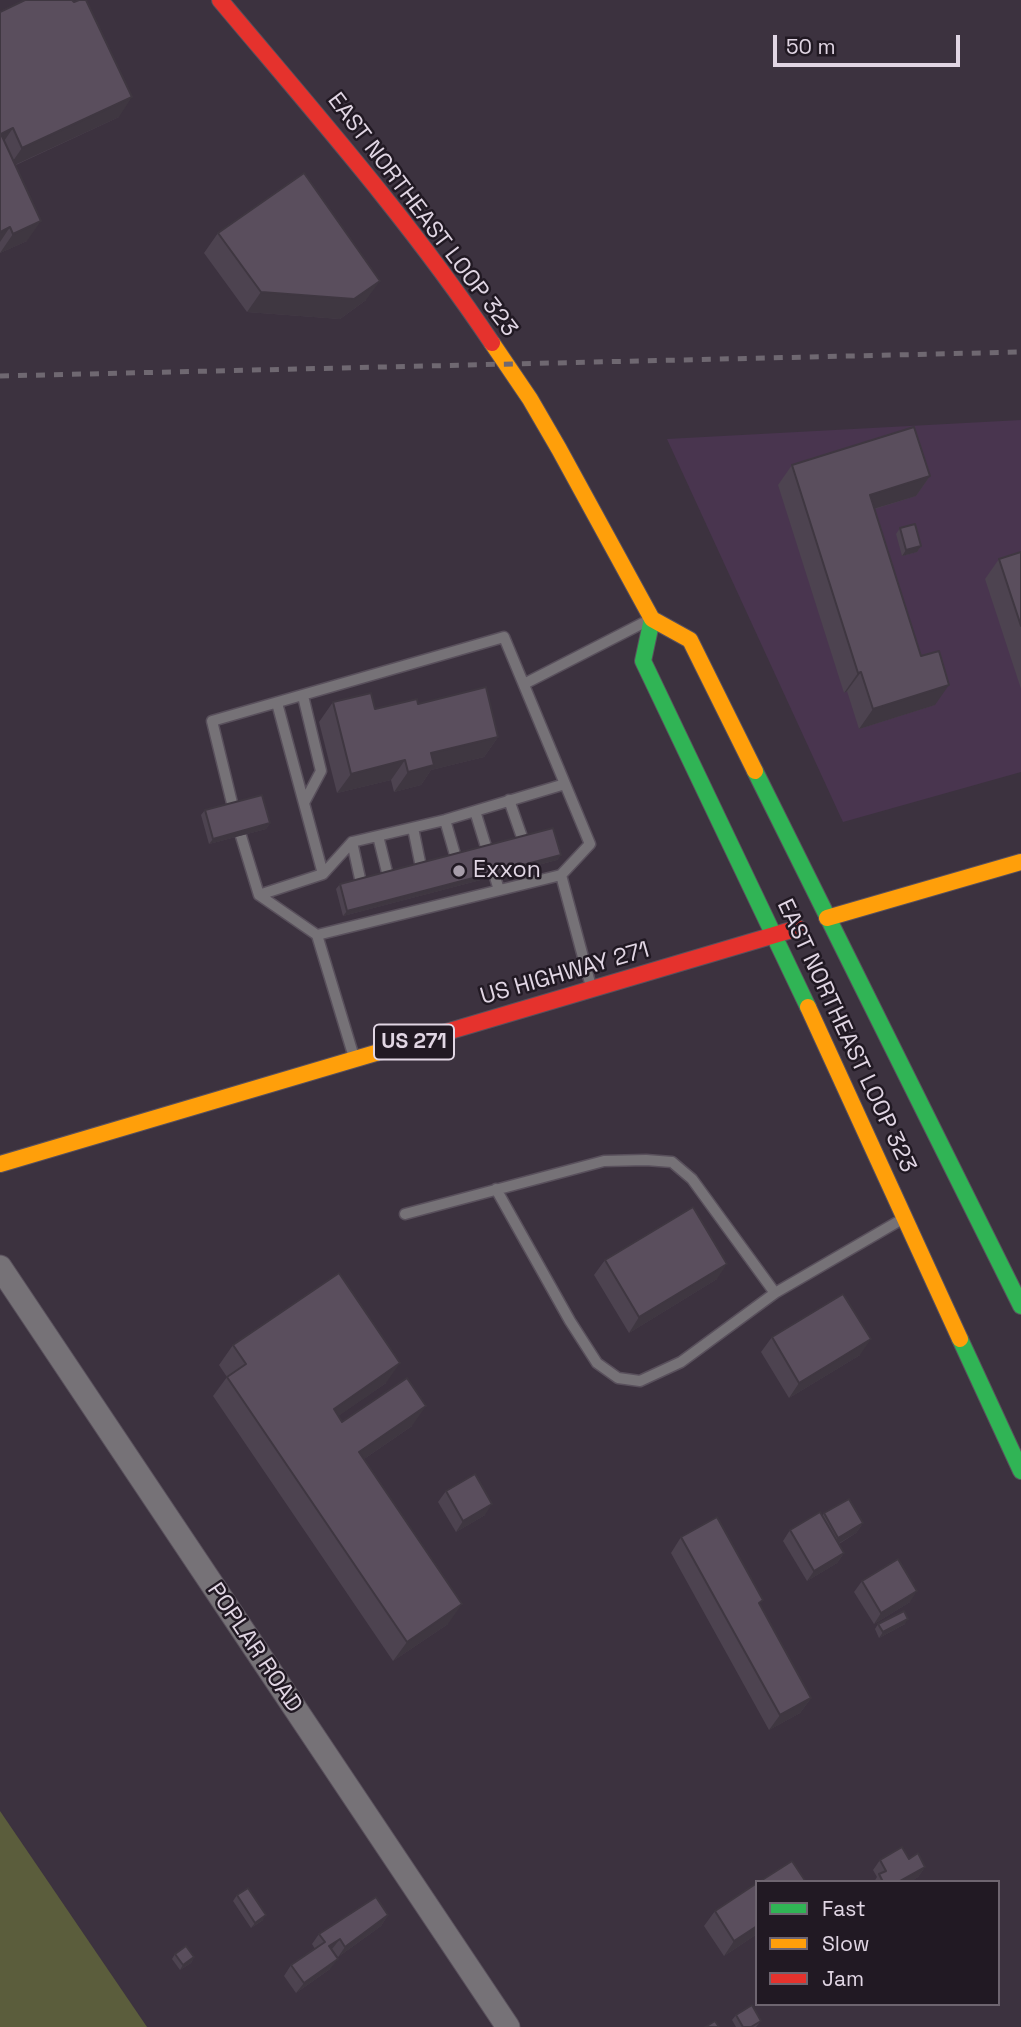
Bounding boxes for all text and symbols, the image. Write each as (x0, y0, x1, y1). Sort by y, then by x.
scale bar (776, 21, 963, 65)
text: 50 m (786, 33, 836, 60)
street label: EAST NORTHEAST LOOP 323 (321, 88, 523, 342)
place label: Exxon (473, 857, 541, 885)
marker: Exxon (451, 863, 467, 879)
street label: EAST NORTHEAST LOOP 323 (770, 895, 922, 1177)
street label: US HIGHWAY 271 (477, 937, 653, 1011)
road number: US 271 (374, 1024, 454, 1060)
street label: POPLAR ROAD (201, 1578, 307, 1718)
legend (755, 1880, 1000, 2006)
text: Fast (822, 1895, 866, 1922)
text: Slow (822, 1930, 870, 1957)
text: Jam (822, 1965, 864, 1992)

